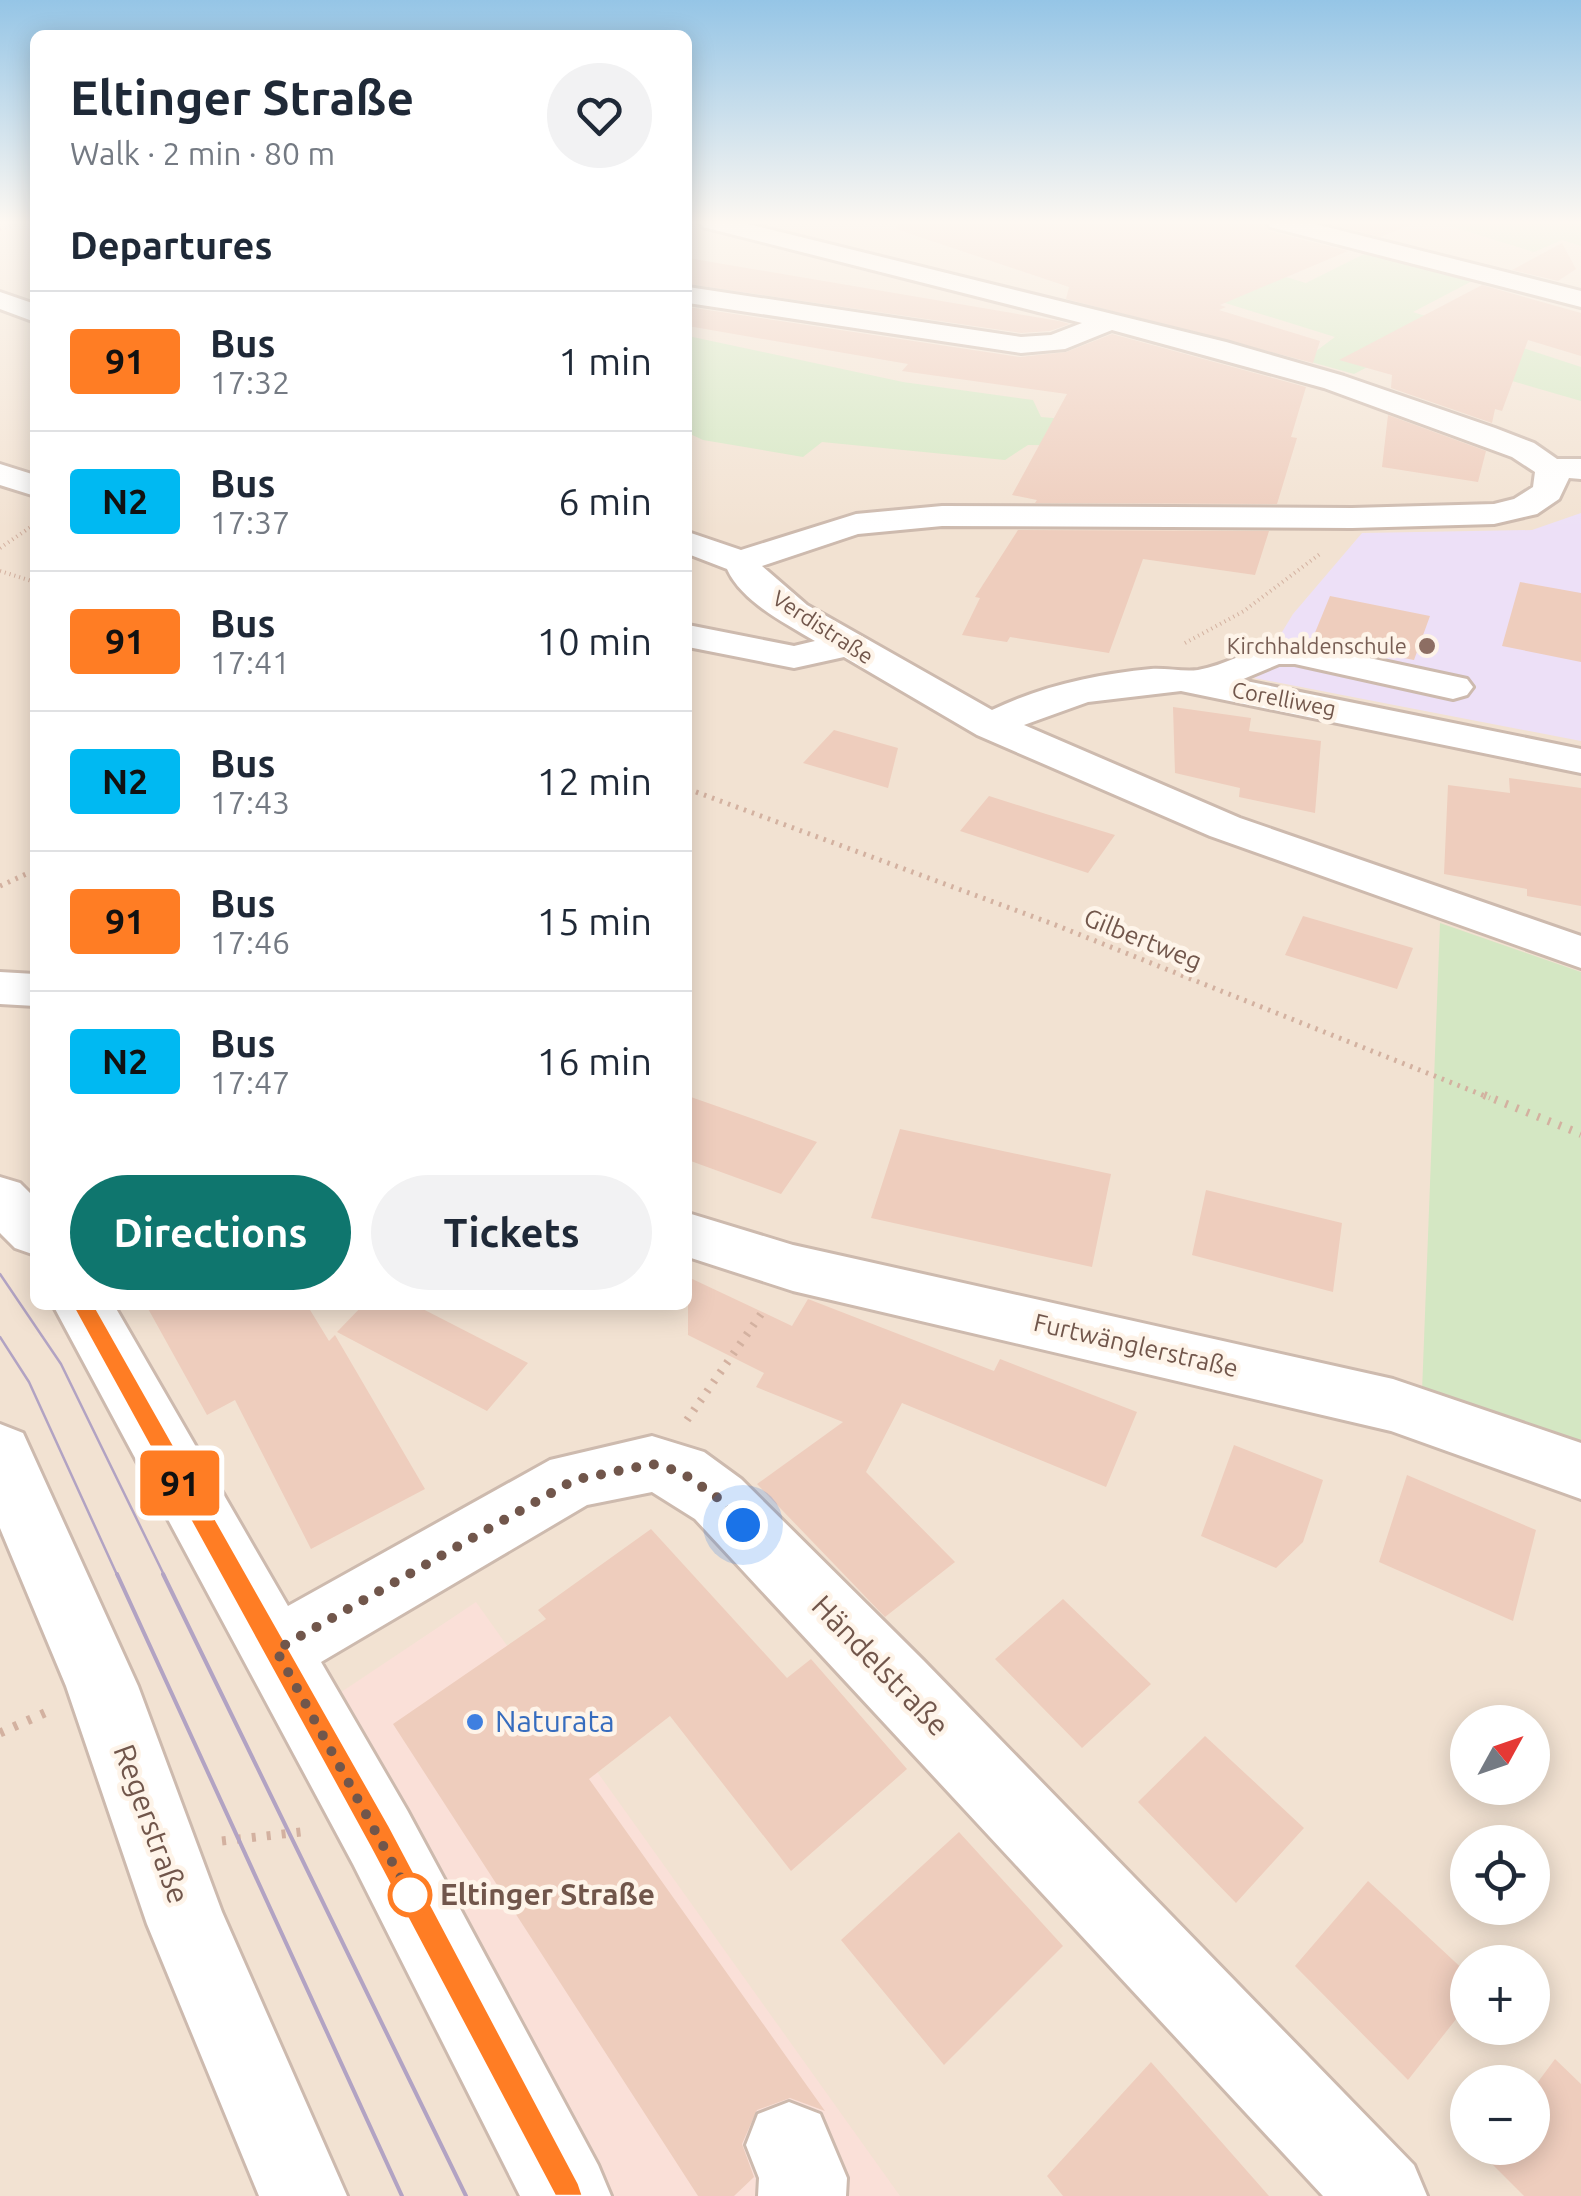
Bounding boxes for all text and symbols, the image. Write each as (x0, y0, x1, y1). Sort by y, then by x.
button: heart (547, 63, 652, 168)
text: Eltinger Straße (70, 70, 414, 124)
text: Walk · 2 min · 80 m (70, 135, 335, 171)
text: Departures (70, 224, 272, 266)
text: Bus (210, 322, 275, 364)
text: 1 min (558, 340, 652, 382)
text: 91 (105, 341, 145, 381)
text: 17:32 (210, 364, 290, 400)
text: Bus (210, 462, 275, 504)
text: 6 min (558, 480, 652, 522)
text: N2 (102, 481, 148, 521)
text: 17:37 (210, 504, 290, 540)
street label: Verdistraße (768, 585, 878, 668)
text: Bus (210, 602, 275, 644)
text: 10 min (537, 620, 652, 662)
text: 91 (105, 621, 145, 661)
place label: Kirchhaldenschule (1227, 633, 1407, 658)
marker: Kirchhaldenschule (1416, 635, 1438, 657)
text: 17:41 (210, 644, 290, 680)
street label: Corelliweg (1230, 676, 1338, 721)
text: Bus (210, 742, 275, 784)
text: 12 min (537, 760, 652, 802)
text: N2 (102, 761, 148, 801)
text: 17:43 (210, 784, 290, 820)
text: Bus (210, 882, 275, 924)
text: 15 min (537, 900, 652, 942)
text: 91 (105, 901, 145, 941)
street label: Gilbertweg (1080, 903, 1206, 975)
text: 17:46 (210, 924, 290, 960)
text: Bus (210, 1022, 275, 1064)
text: 16 min (537, 1040, 652, 1082)
text: N2 (102, 1041, 148, 1081)
text: 17:47 (210, 1064, 290, 1100)
button: Directions (70, 1175, 351, 1290)
button: Tickets (371, 1175, 652, 1290)
street label: Furtwänglerstraße (1031, 1308, 1241, 1382)
line badge: 91 (135, 1450, 225, 1516)
text: 91 (160, 1463, 200, 1503)
your location (718, 1500, 768, 1550)
street label: Händelstraße (805, 1588, 956, 1742)
place label: Naturata (495, 1704, 615, 1738)
north arrow (1450, 1705, 1550, 1805)
map controls (1450, 1705, 1550, 2165)
marker: Naturata (464, 1711, 486, 1733)
street label: Regerstraße (107, 1740, 196, 1908)
button: locate (1450, 1825, 1550, 1925)
marker: Eltinger Straße (389, 1874, 431, 1916)
place label: Eltinger Straße (440, 1877, 655, 1911)
button: + (1450, 1945, 1550, 2045)
button: − (1450, 2065, 1550, 2165)

